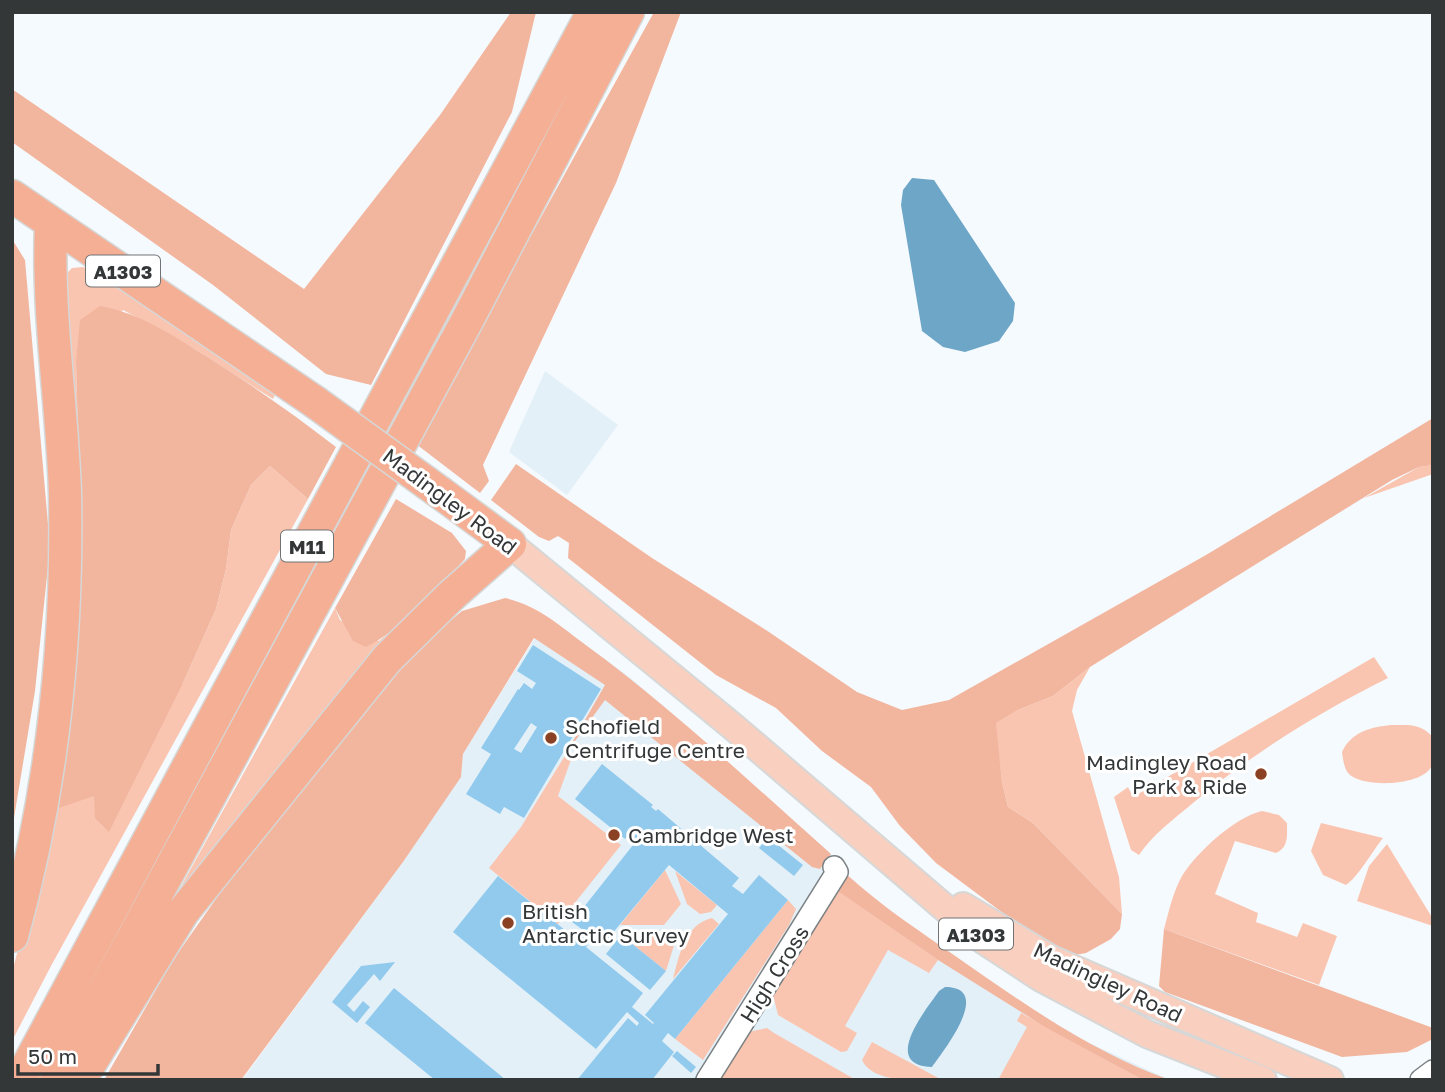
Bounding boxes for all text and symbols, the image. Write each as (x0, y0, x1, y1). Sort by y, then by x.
road number: A1303 (86, 256, 160, 286)
street label: Madingley Road (378, 442, 522, 560)
road number: M11 (281, 530, 333, 562)
place label: Schofield Centrifuge Centre (565, 713, 745, 763)
marker: Schofield Centrifuge Centre (543, 730, 559, 746)
place label: Madingley Road Park & Ride (1086, 749, 1247, 799)
marker: Madingley Road Park & Ride (1253, 766, 1269, 782)
place label: Cambridge West (628, 822, 794, 848)
marker: Cambridge West (606, 827, 622, 843)
place label: British Antarctic Survey (522, 898, 689, 948)
marker: British Antarctic Survey (500, 915, 516, 931)
road number: A1303 (939, 918, 1013, 950)
street label: High Cross (734, 921, 814, 1027)
street label: Madingley Road (1030, 936, 1186, 1028)
scale bar (18, 1032, 158, 1076)
text: 50 m (28, 1043, 77, 1069)

